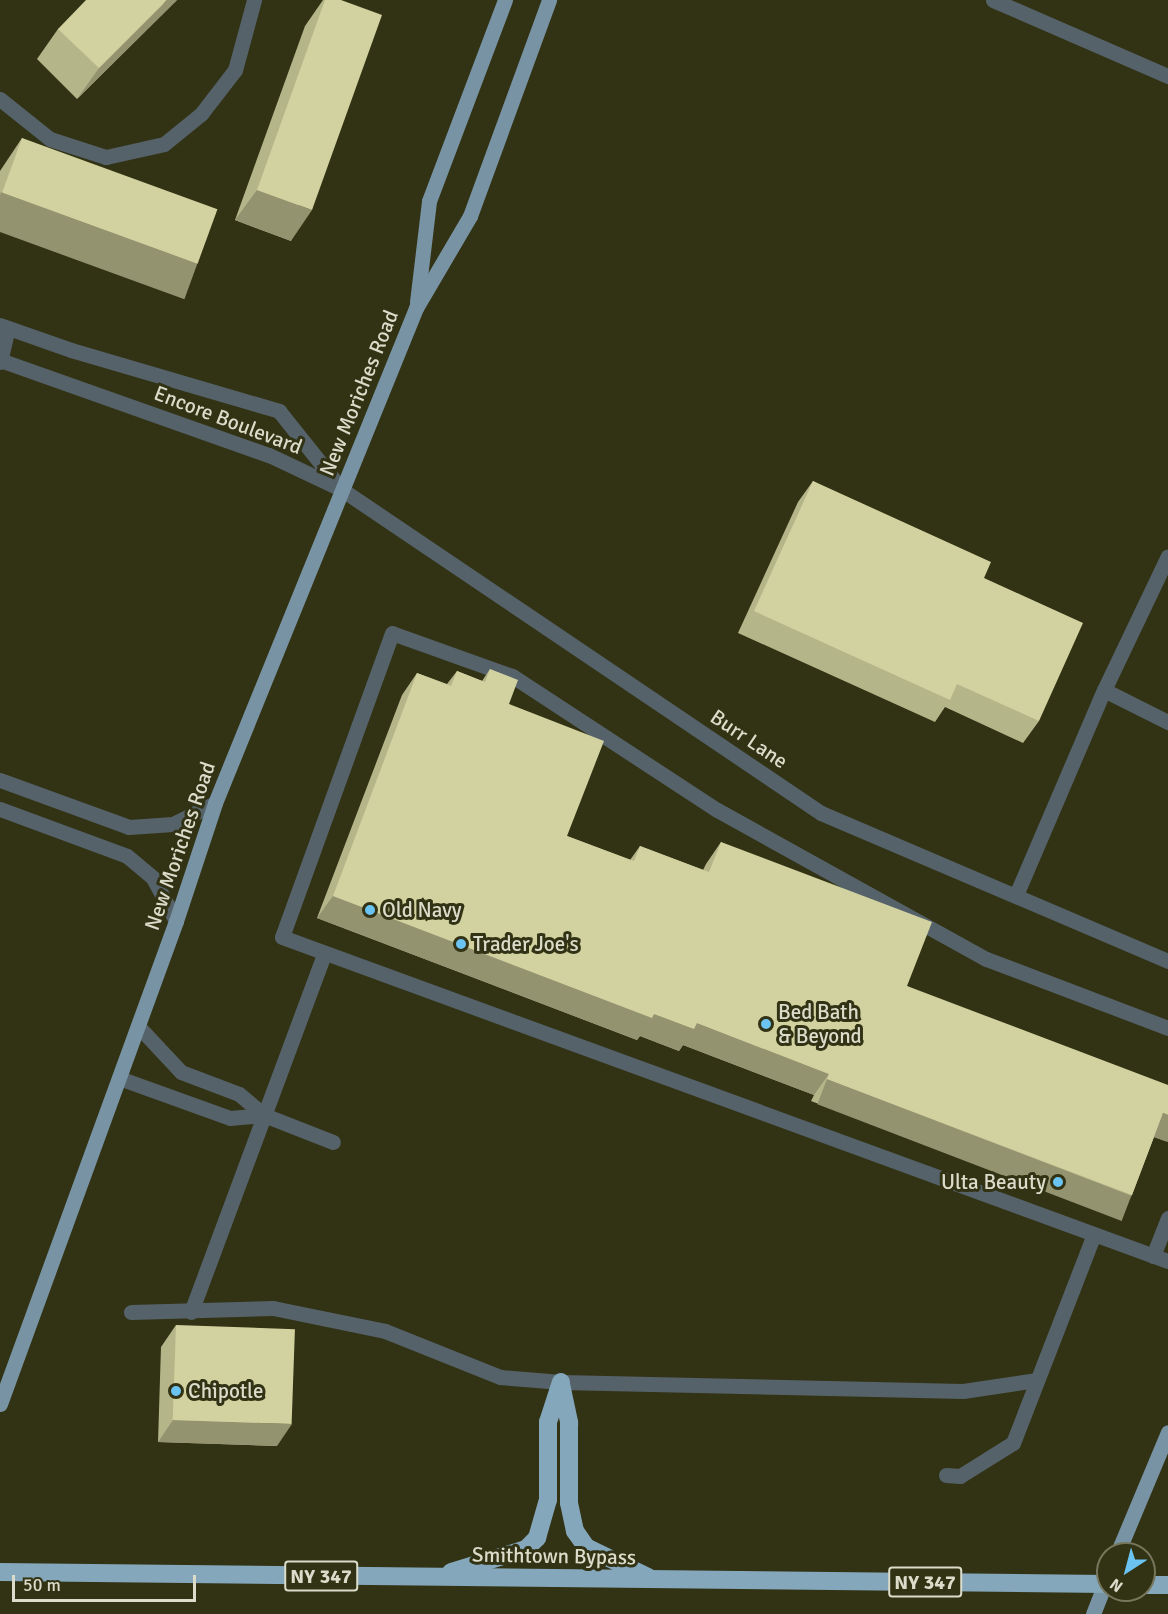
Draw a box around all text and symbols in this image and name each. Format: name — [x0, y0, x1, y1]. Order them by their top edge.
street label: New Moriches Road — [314, 306, 404, 480]
street label: Encore Boulevard — [150, 380, 306, 460]
street label: Burr Lane — [706, 704, 792, 774]
street label: New Moriches Road — [139, 758, 221, 934]
place label: Old Navy — [382, 897, 462, 923]
marker: Old Navy — [363, 903, 377, 917]
place label: Trader Joe's — [473, 931, 579, 957]
marker: Trader Joe's — [454, 937, 468, 951]
place label: Bed Bath & Beyond — [778, 999, 862, 1049]
marker: Bed Bath & Beyond — [759, 1017, 773, 1031]
place label: Ulta Beauty — [941, 1169, 1046, 1195]
marker: Ulta Beauty — [1051, 1175, 1065, 1189]
place label: Chipotle — [188, 1378, 263, 1404]
marker: Chipotle — [169, 1384, 183, 1398]
street label: Smithtown Bypass — [472, 1542, 636, 1570]
north arrow — [1096, 1542, 1156, 1602]
road number: NY 347 — [284, 1559, 358, 1593]
scale bar — [15, 1563, 200, 1601]
road number: NY 347 — [888, 1565, 962, 1599]
text: 50 m — [23, 1574, 61, 1596]
text: N — [1106, 1574, 1127, 1596]

